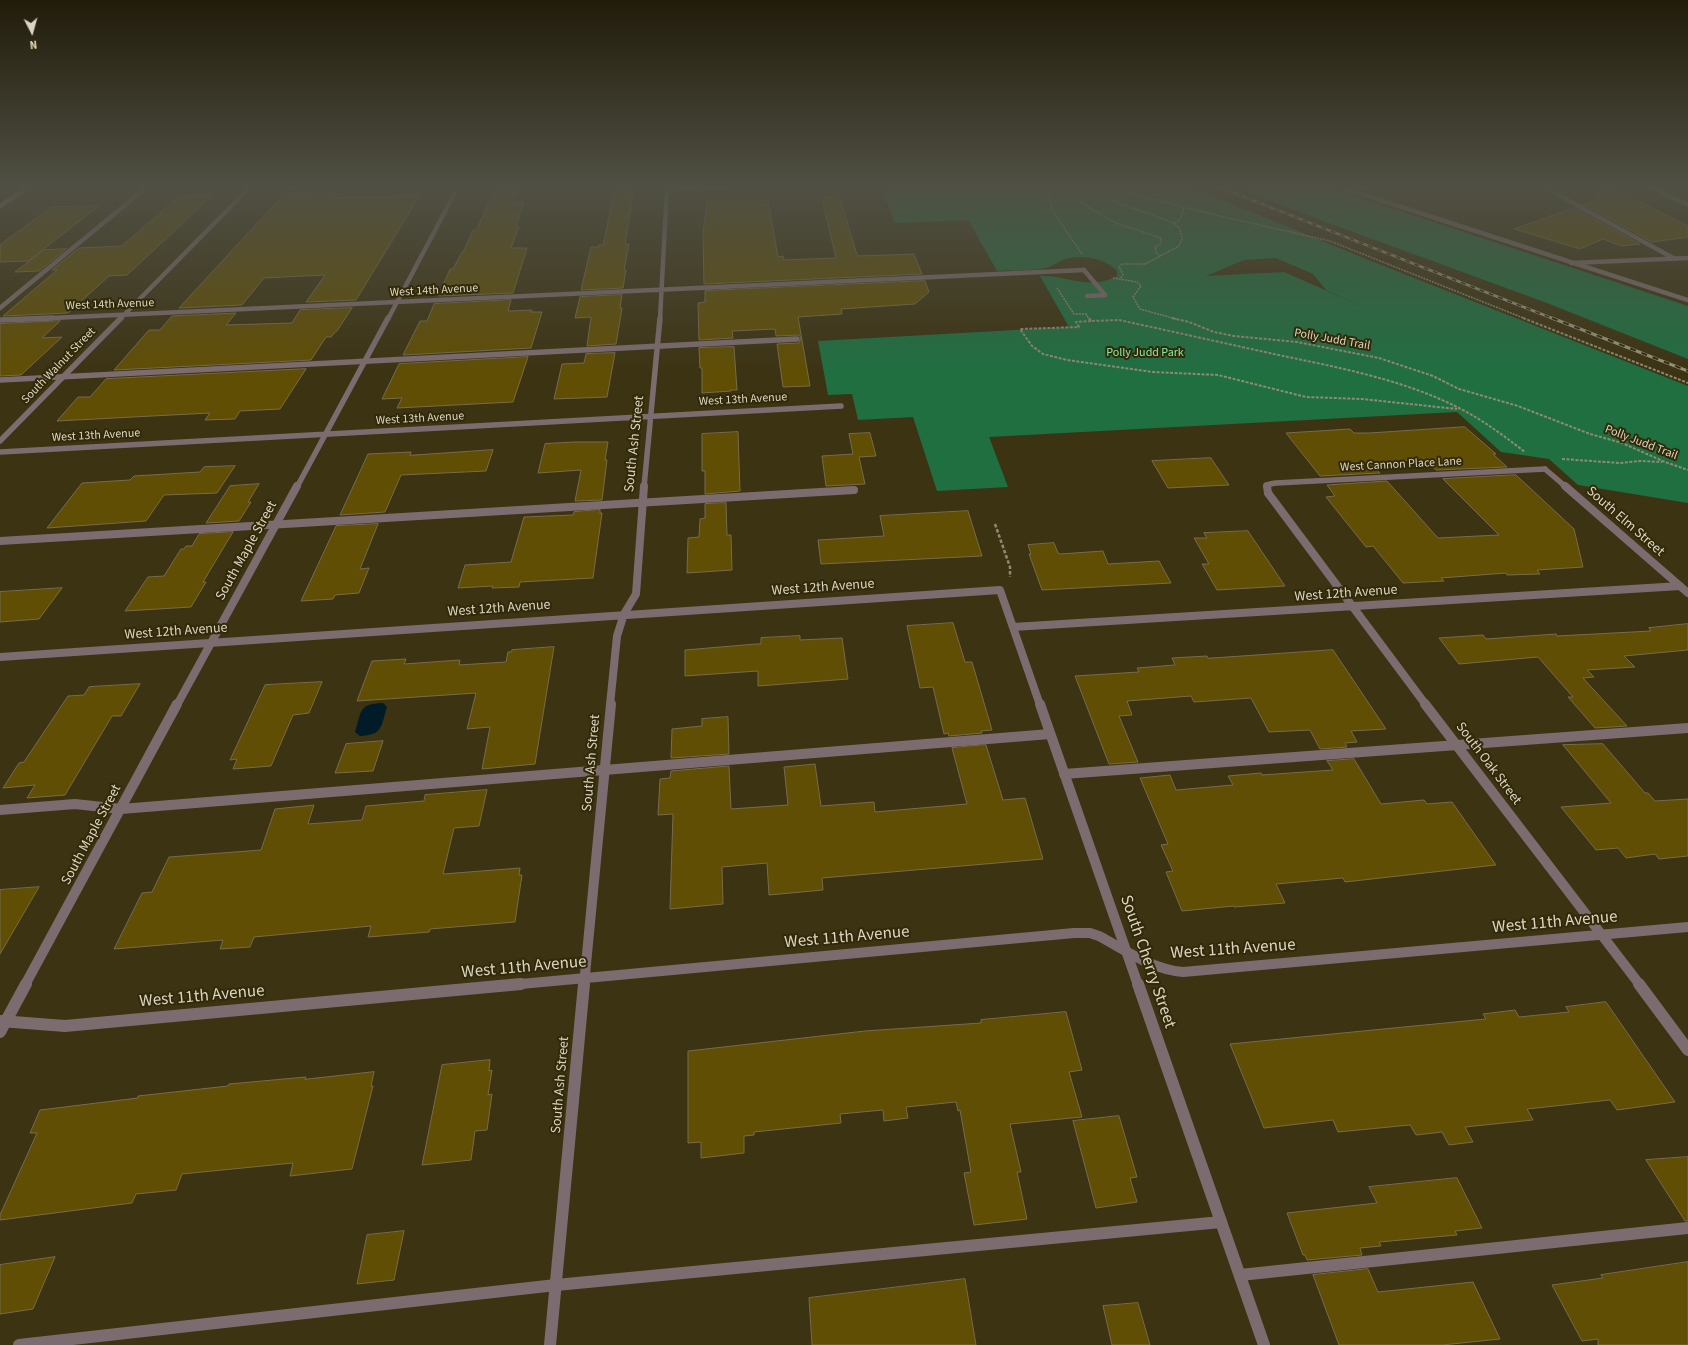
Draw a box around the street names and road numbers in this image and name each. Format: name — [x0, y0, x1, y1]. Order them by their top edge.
street label: West 14th Avenue — [389, 281, 479, 301]
street label: West 14th Avenue — [66, 296, 154, 314]
street label: South Walnut Street — [19, 325, 99, 407]
street label: Polly Judd Trail — [1293, 326, 1371, 354]
street label: West 13th Avenue — [698, 390, 788, 410]
street label: South Ash Street — [622, 395, 648, 493]
street label: West 13th Avenue — [375, 409, 465, 429]
street label: Polly Judd Trail — [1603, 422, 1679, 464]
street label: West 13th Avenue — [51, 426, 141, 446]
street label: West Cannon Place Lane — [1340, 455, 1462, 475]
street label: South Elm Street — [1582, 483, 1668, 561]
street label: South Maple Street — [213, 498, 281, 604]
street label: West 12th Avenue — [771, 576, 875, 600]
street label: West 12th Avenue — [1294, 582, 1398, 606]
street label: West 12th Avenue — [447, 597, 551, 621]
street label: West 12th Avenue — [124, 620, 228, 644]
street label: South Ash Street — [579, 714, 605, 812]
street label: South Oak Street — [1452, 719, 1524, 809]
street label: South Maple Street — [58, 782, 126, 888]
street label: South Cherry Street — [1115, 893, 1179, 1031]
street label: West 11th Avenue — [1492, 907, 1618, 939]
street label: West 11th Avenue — [784, 922, 910, 954]
street label: West 11th Avenue — [1170, 935, 1296, 965]
street label: West 11th Avenue — [461, 952, 587, 984]
street label: West 11th Avenue — [139, 981, 265, 1013]
street label: South Ash Street — [548, 1036, 574, 1134]

